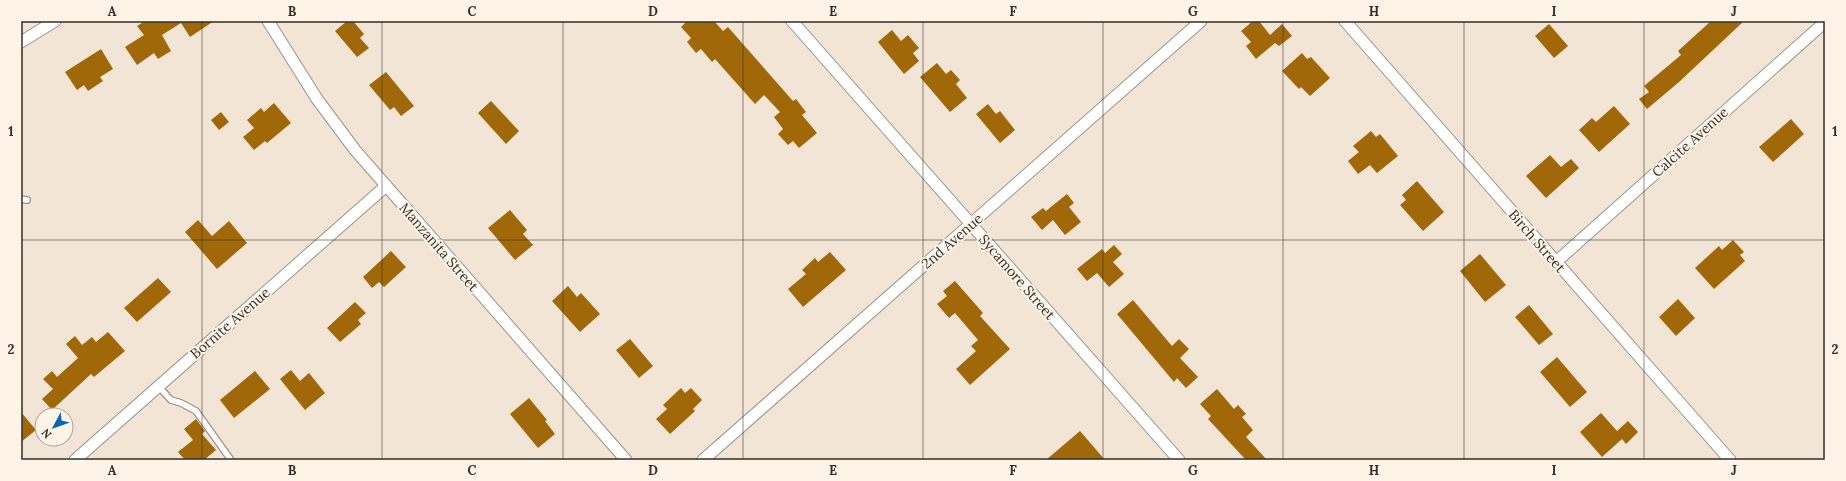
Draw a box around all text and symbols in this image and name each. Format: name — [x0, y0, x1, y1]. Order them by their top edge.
text: A — [108, 3, 117, 20]
text: B — [288, 3, 297, 20]
text: C — [468, 3, 477, 20]
text: D — [648, 3, 658, 20]
text: E — [829, 3, 837, 20]
text: F — [1009, 3, 1017, 20]
text: G — [1188, 3, 1198, 20]
text: H — [1369, 3, 1379, 20]
text: I — [1551, 3, 1557, 20]
text: J — [1731, 3, 1737, 20]
street label: Calcite Avenue — [1648, 103, 1732, 181]
text: 1 — [8, 123, 14, 140]
text: 1 — [1832, 123, 1838, 140]
street label: Manzanita Street — [396, 199, 483, 295]
street label: Birch Street — [1505, 206, 1570, 277]
street label: 2nd Avenue — [918, 209, 987, 273]
street label: Sycamore Street — [975, 231, 1059, 324]
street label: Bornite Avenue — [186, 283, 274, 363]
text: 2 — [8, 341, 15, 358]
text: 2 — [1832, 341, 1839, 358]
north arrow — [34, 407, 74, 447]
text: N — [38, 425, 55, 441]
text: A — [108, 462, 117, 479]
text: B — [288, 462, 297, 479]
text: C — [468, 462, 477, 479]
text: D — [648, 462, 658, 479]
text: E — [829, 462, 837, 479]
text: F — [1009, 462, 1017, 479]
text: G — [1188, 462, 1198, 479]
text: H — [1369, 462, 1379, 479]
text: I — [1551, 462, 1557, 479]
text: J — [1731, 462, 1737, 479]

